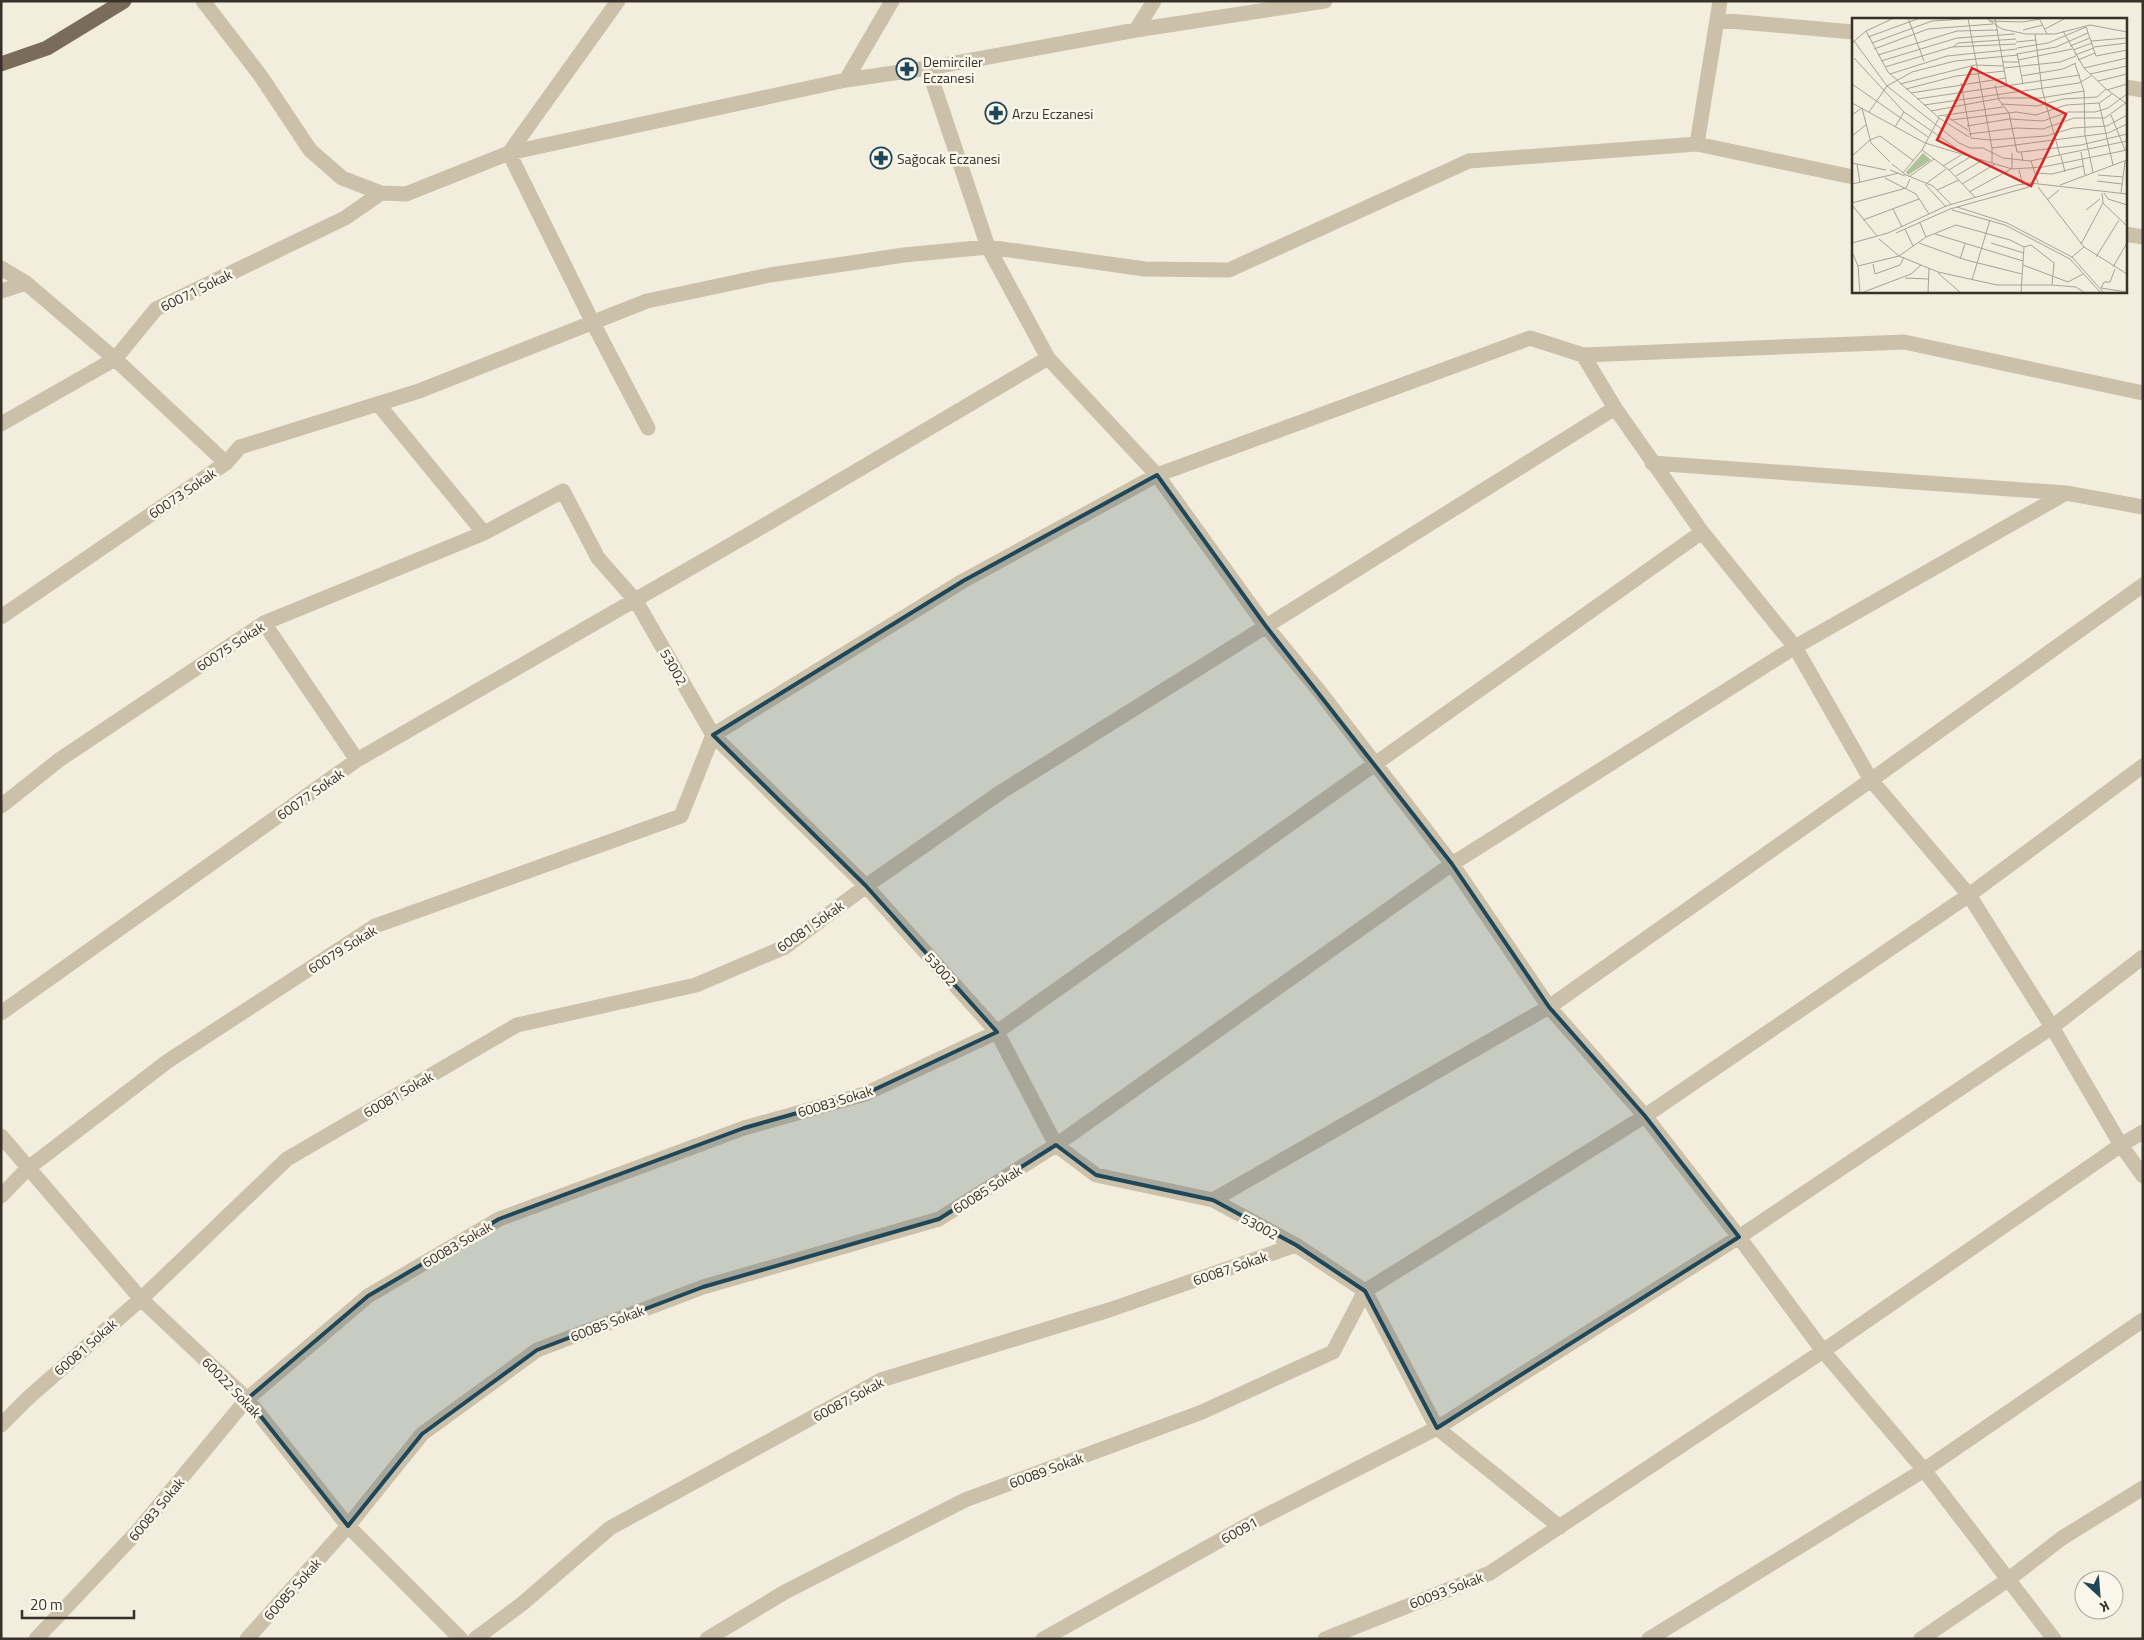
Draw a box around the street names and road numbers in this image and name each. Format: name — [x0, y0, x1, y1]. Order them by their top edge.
street label: 60071 Sokak — [156, 263, 236, 316]
street label: 60073 Sokak — [144, 462, 220, 523]
street label: 60075 Sokak — [192, 616, 269, 676]
street label: 53002 — [655, 645, 693, 689]
street label: 60077 Sokak — [272, 763, 348, 825]
street label: 60081 Sokak — [772, 895, 848, 957]
street label: 60079 Sokak — [304, 919, 381, 978]
street label: 53002 — [920, 947, 962, 991]
street label: 60081 Sokak — [359, 1065, 437, 1123]
street label: 60083 Sokak — [795, 1080, 875, 1122]
street label: 60085 Sokak — [949, 1159, 1026, 1218]
street label: 53002 — [1238, 1208, 1282, 1244]
street label: 60083 Sokak — [418, 1215, 496, 1273]
street label: 60087 Sokak — [1190, 1245, 1270, 1291]
street label: 60085 Sokak — [567, 1299, 647, 1347]
street label: 60081 Sokak — [49, 1313, 121, 1380]
street label: 60022 Sokak — [197, 1352, 267, 1422]
street label: 60087 Sokak — [809, 1371, 887, 1426]
street label: 60089 Sokak — [1006, 1447, 1086, 1493]
street label: 60083 Sokak — [123, 1472, 189, 1545]
street label: 60091 — [1217, 1511, 1261, 1549]
street label: 60085 Sokak — [258, 1553, 326, 1625]
street label: 60093 Sokak — [1406, 1566, 1486, 1614]

